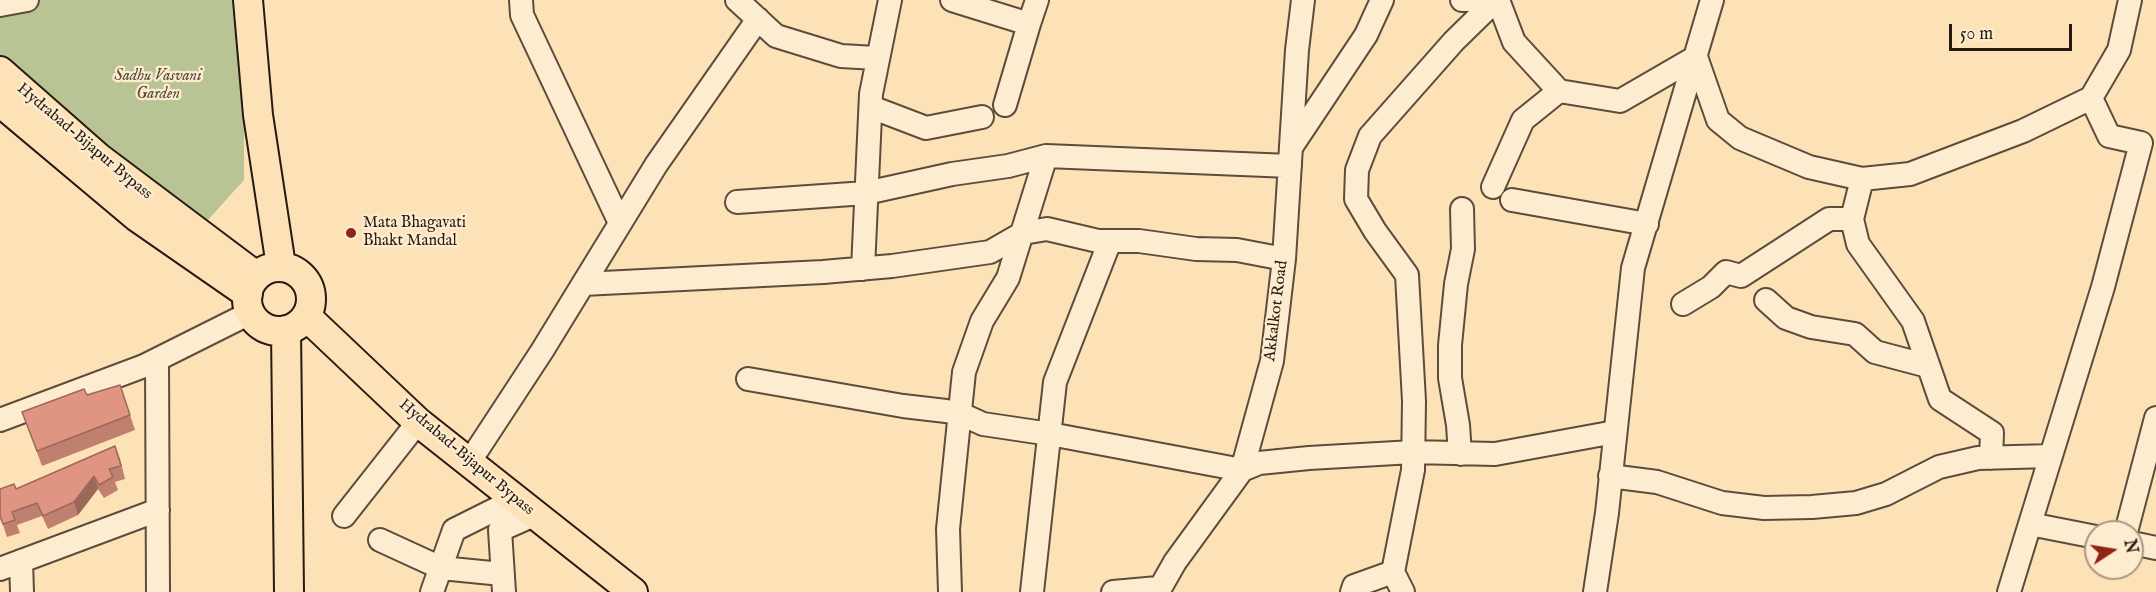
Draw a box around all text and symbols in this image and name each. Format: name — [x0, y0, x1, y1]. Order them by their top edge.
scale bar — [1952, 12, 2075, 50]
text: 50 m — [1960, 23, 1993, 46]
park label: Sadhu Vasvani Garden — [114, 67, 202, 105]
street label: Hydrabad-Bijapur Bypass — [12, 80, 156, 204]
place label: Mata Bhagavati Bhakt Mandal — [363, 214, 466, 252]
marker: Mata Bhagavati Bhakt Mandal — [344, 226, 358, 240]
street label: Akkalkot Road — [1261, 259, 1293, 363]
street label: Hydrabad-Bijapur Bypass — [394, 396, 538, 520]
north arrow — [2084, 520, 2144, 580]
text: N — [2118, 538, 2141, 556]

